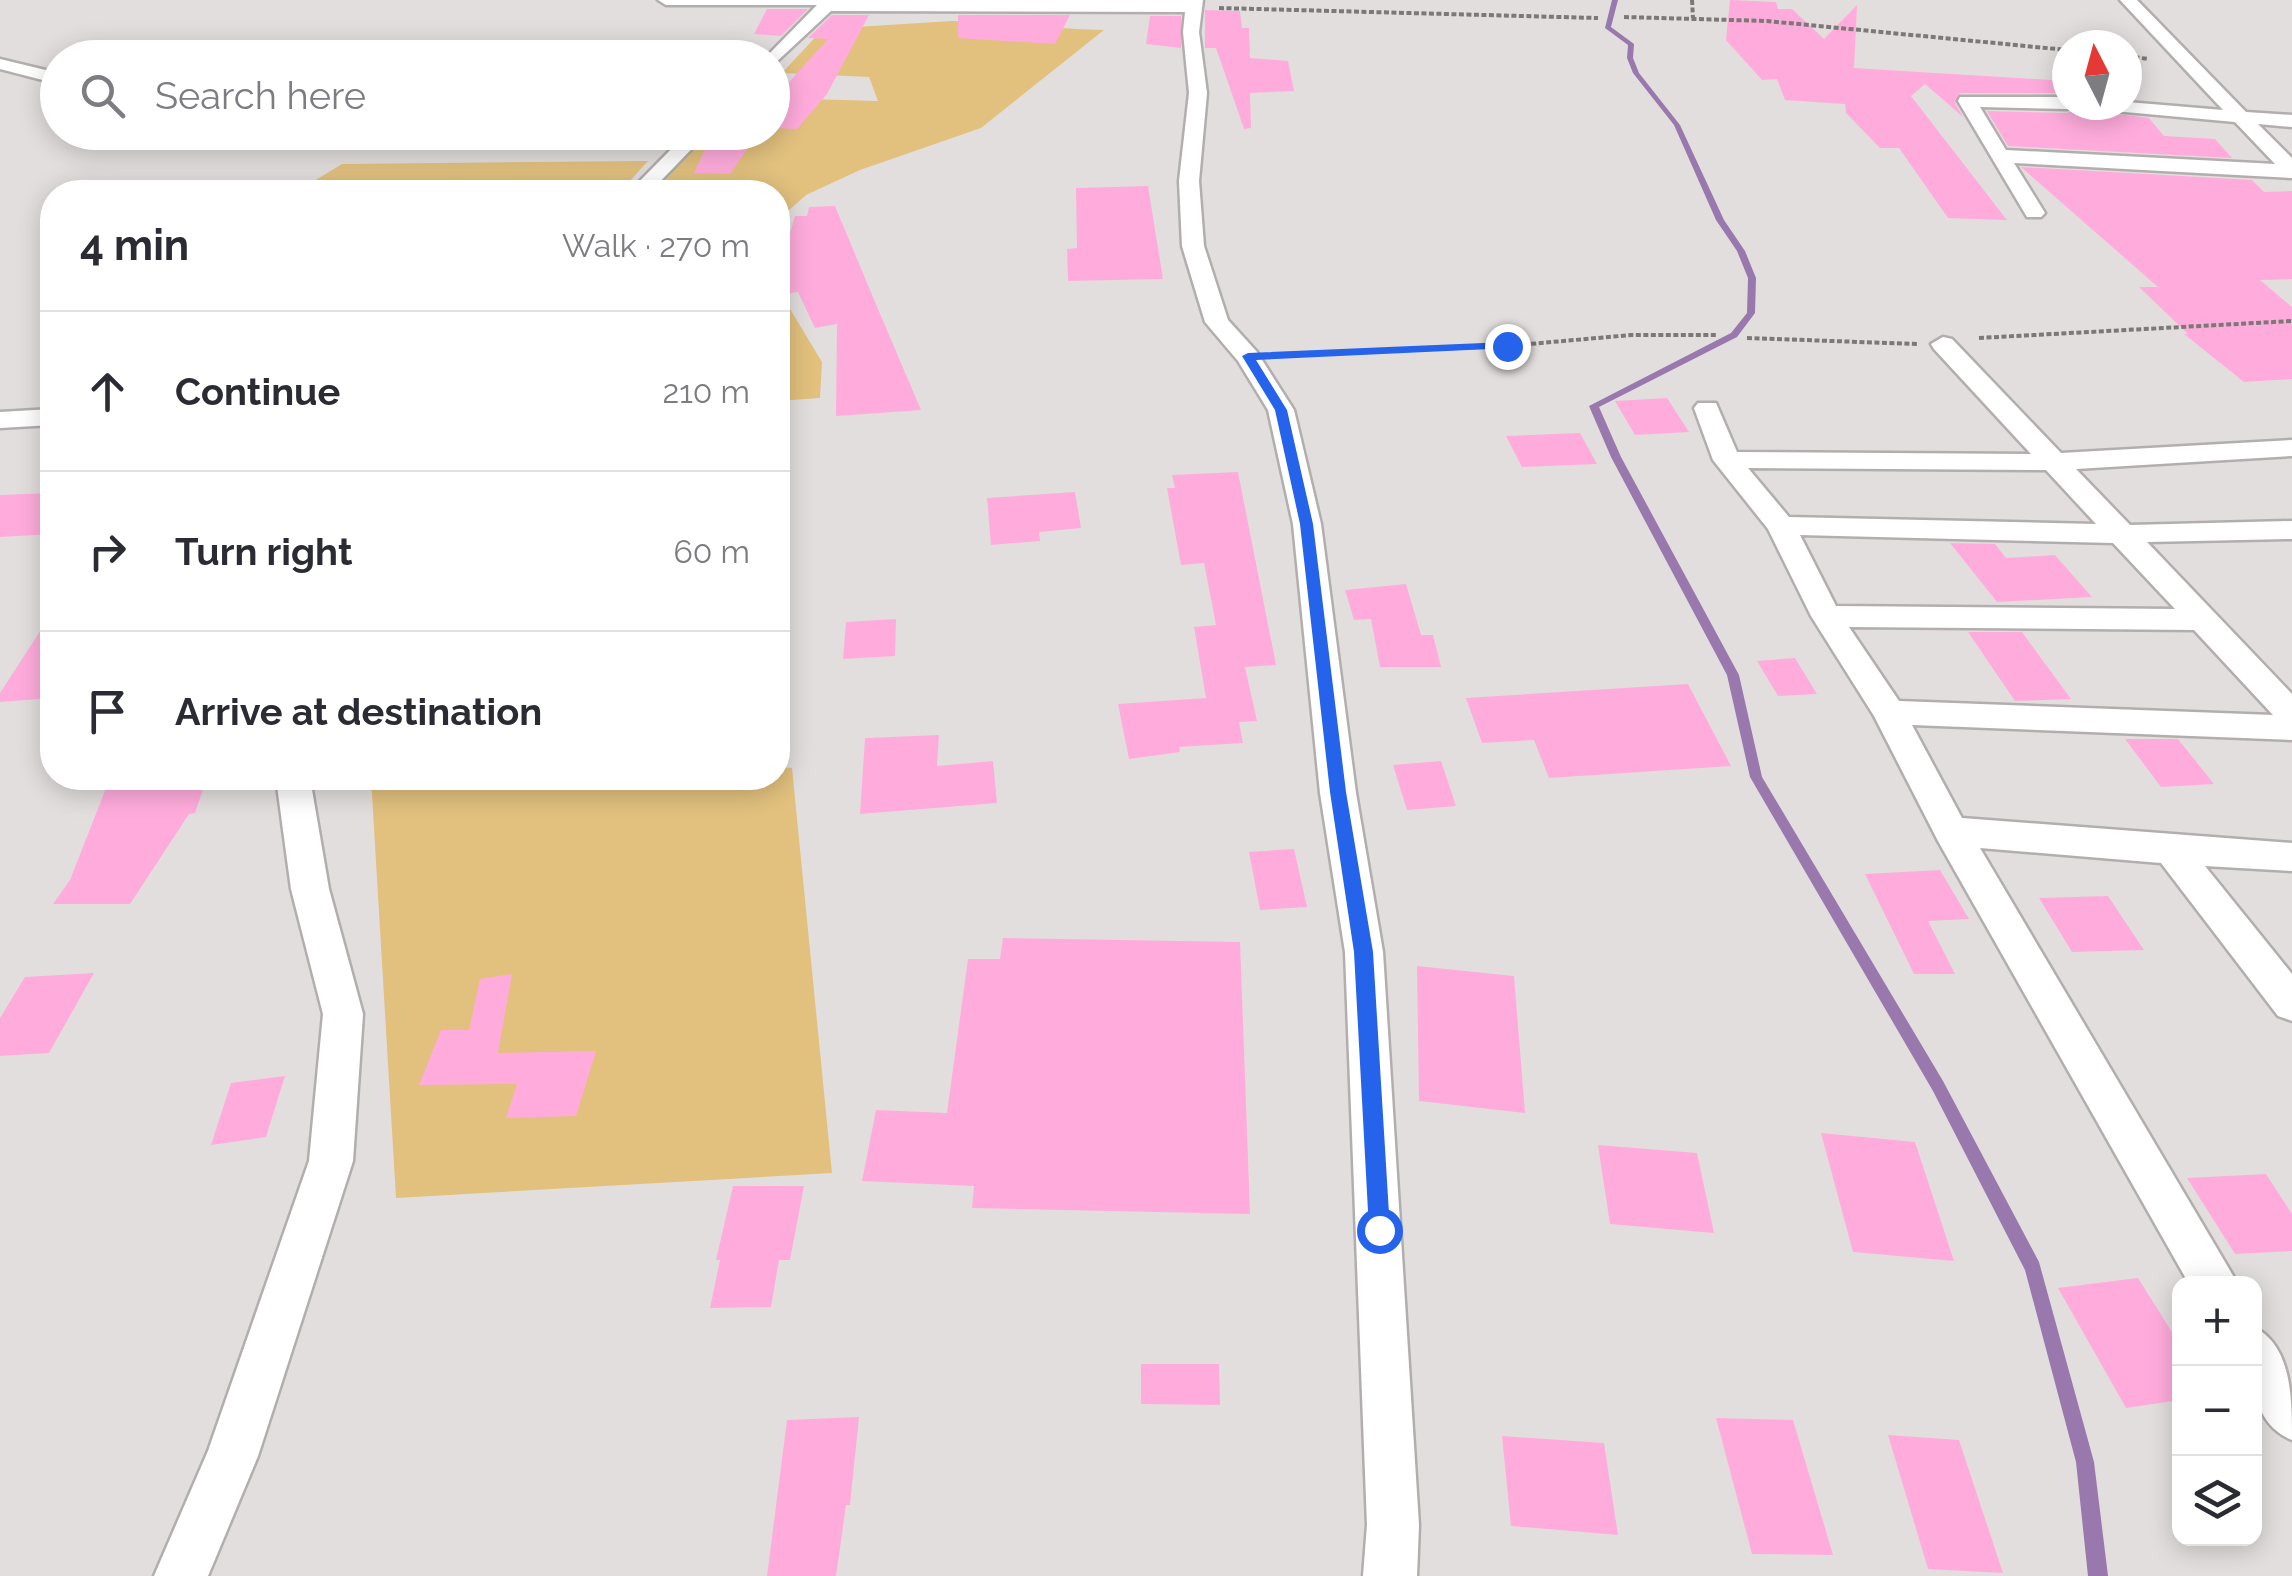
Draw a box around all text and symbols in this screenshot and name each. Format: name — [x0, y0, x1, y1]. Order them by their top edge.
north arrow — [2052, 30, 2142, 120]
search box — [40, 40, 790, 150]
icon: search — [75, 68, 130, 123]
text: Search here — [155, 73, 366, 118]
text: 4 min — [80, 221, 189, 270]
text: Walk · 270 m — [562, 227, 750, 264]
route end — [1485, 324, 1531, 370]
icon: ahead — [80, 364, 135, 419]
text: Continue — [175, 369, 340, 414]
text: 210 m — [662, 373, 750, 410]
icon: right — [80, 524, 135, 579]
text: Turn right — [175, 529, 352, 574]
text: 60 m — [674, 533, 750, 570]
icon: arrive — [80, 684, 135, 739]
text: Arrive at destination — [175, 689, 542, 734]
route start — [1357, 1208, 1403, 1254]
map controls — [2172, 1276, 2262, 1546]
button: + — [2172, 1276, 2262, 1366]
button: − — [2172, 1366, 2262, 1456]
button: layers — [2172, 1456, 2262, 1546]

